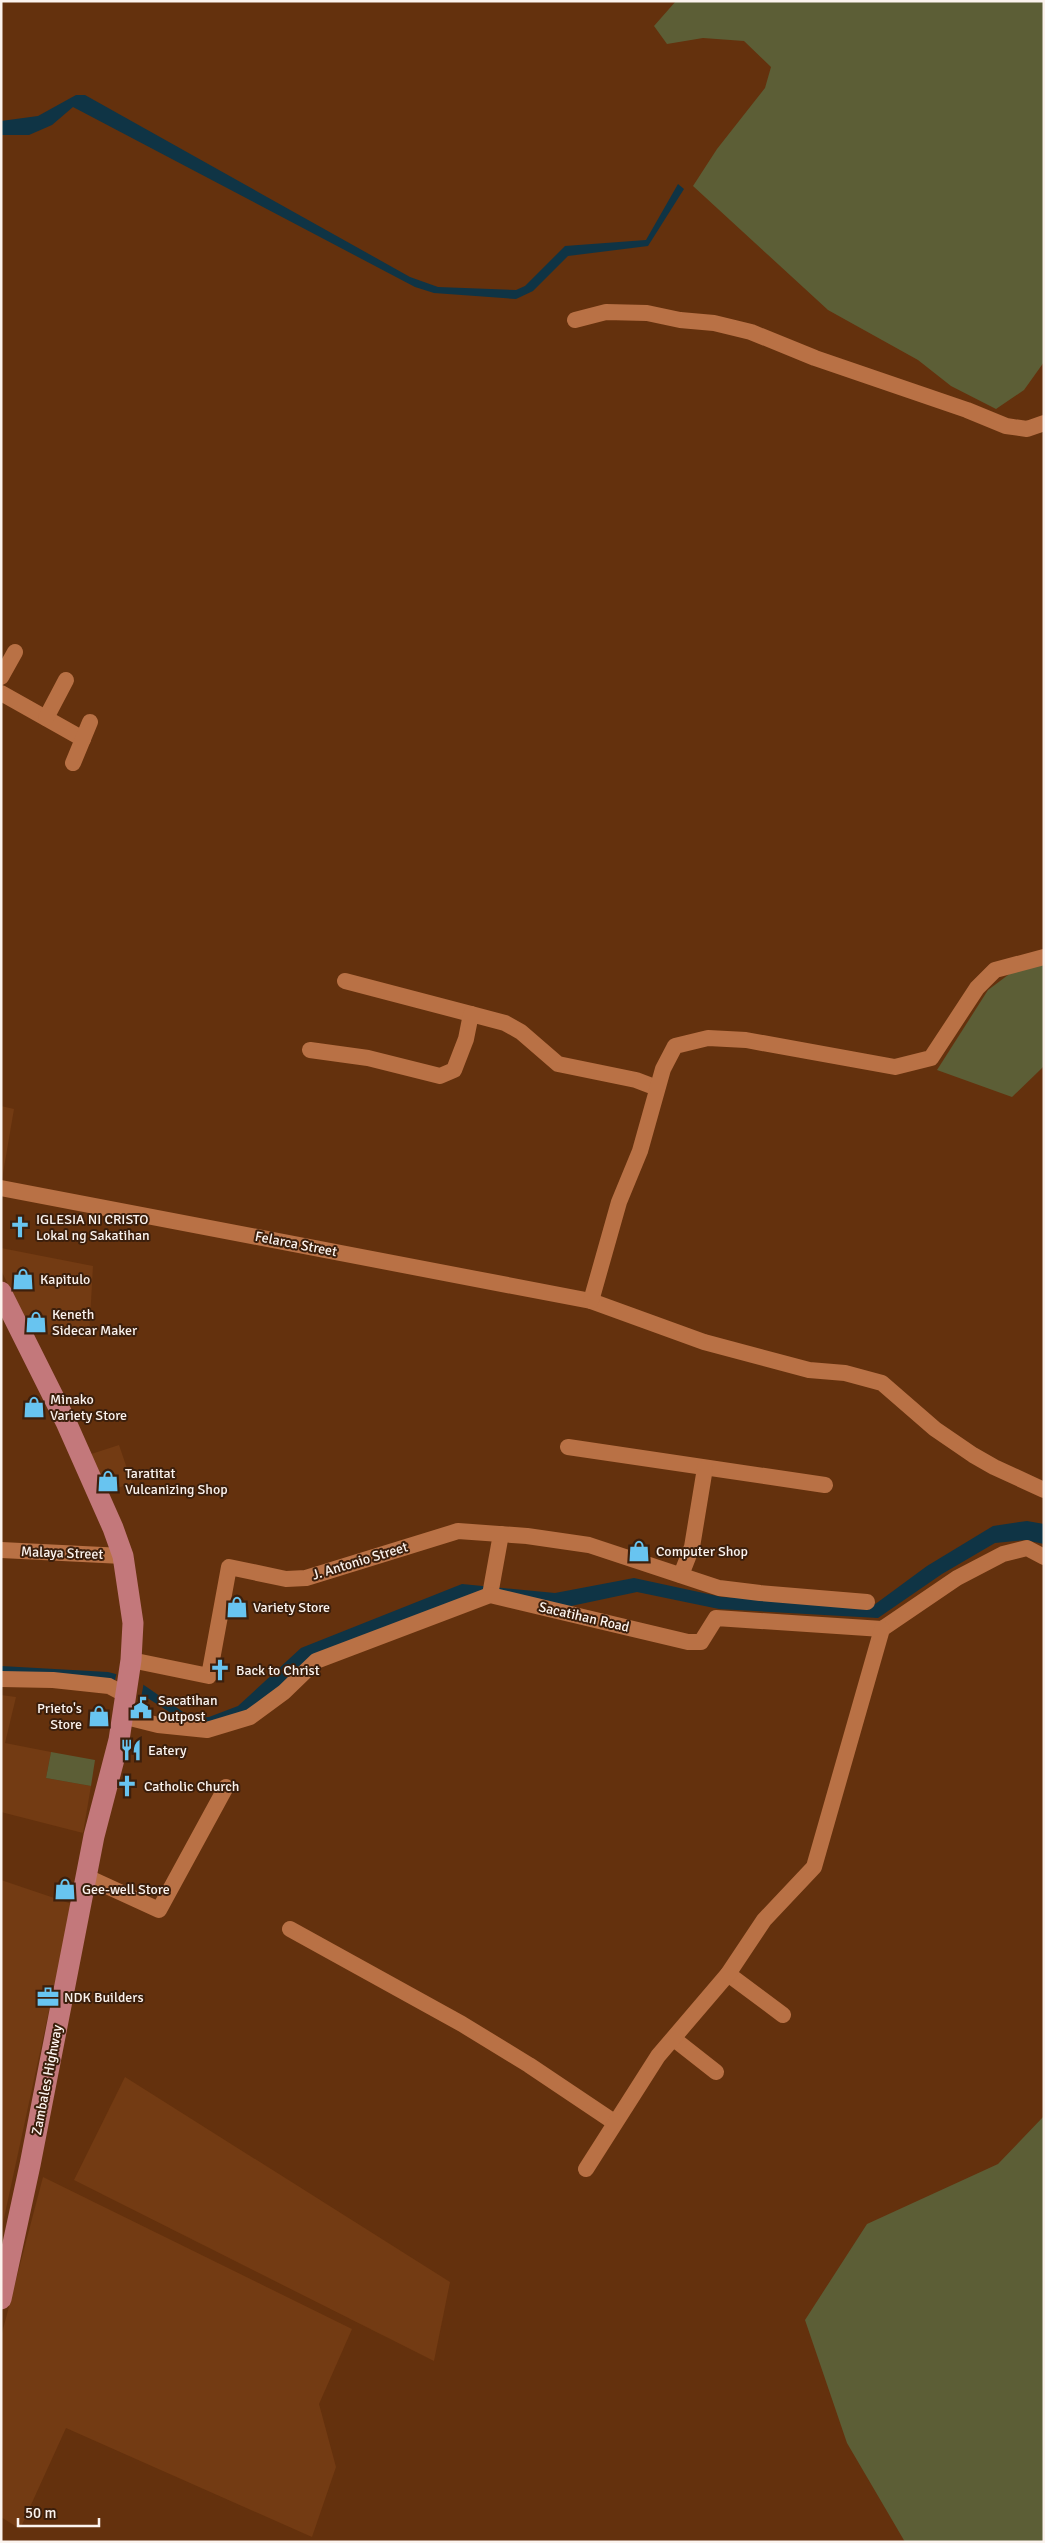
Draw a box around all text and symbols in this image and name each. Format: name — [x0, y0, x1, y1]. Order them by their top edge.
place label: IGLESIA NI CRISTO Lokal ng Sakatihan — [36, 1211, 150, 1244]
church icon: IGLESIA NI CRISTO Lokal ng Sakatihan — [7, 1214, 33, 1240]
street label: Felarca Street — [254, 1228, 339, 1260]
shop icon: Kapitulo — [10, 1266, 36, 1292]
place label: Kapitulo — [40, 1271, 90, 1288]
place label: Keneth Sidecar Maker — [52, 1306, 138, 1339]
shop icon: Keneth Sidecar Maker — [23, 1309, 49, 1335]
place label: Minako Variety Store — [50, 1391, 127, 1424]
shop icon: Minako Variety Store — [21, 1394, 47, 1420]
place label: Taratitat Vulcanizing Shop — [125, 1465, 228, 1498]
shop icon: Taratitat Vulcanizing Shop — [95, 1468, 121, 1494]
street label: J. Antonio Street — [310, 1538, 410, 1584]
shop icon: Computer Shop — [626, 1538, 652, 1564]
street label: Malaya Street — [20, 1543, 104, 1563]
place label: Computer Shop — [656, 1543, 748, 1560]
shop icon: Variety Store — [224, 1594, 250, 1620]
street label: Sacatihan Road — [537, 1598, 631, 1636]
place label: Variety Store — [253, 1599, 330, 1616]
church icon: Back to Christ — [207, 1657, 233, 1683]
place label: Back to Christ — [236, 1662, 320, 1679]
place label: Sacatihan Outpost — [158, 1692, 218, 1725]
public building icon: Sacatihan Outpost — [128, 1695, 154, 1721]
place label: Prieto's Store — [37, 1700, 82, 1733]
shop icon: Prieto's Store — [86, 1703, 112, 1729]
restaurant icon: Eatery — [118, 1737, 144, 1763]
place label: Eatery — [148, 1742, 187, 1759]
church icon: Catholic Church — [114, 1773, 140, 1799]
place label: Catholic Church — [144, 1778, 239, 1795]
shop icon: Gee-well Store — [52, 1876, 78, 1902]
place label: Gee-well Store — [82, 1881, 170, 1898]
office icon: NDK Builders — [35, 1984, 61, 2010]
place label: NDK Builders — [64, 1989, 144, 2006]
street label: Zambales Highway — [28, 2023, 66, 2137]
scale bar — [18, 2496, 99, 2528]
text: 50 m — [25, 2504, 56, 2522]

